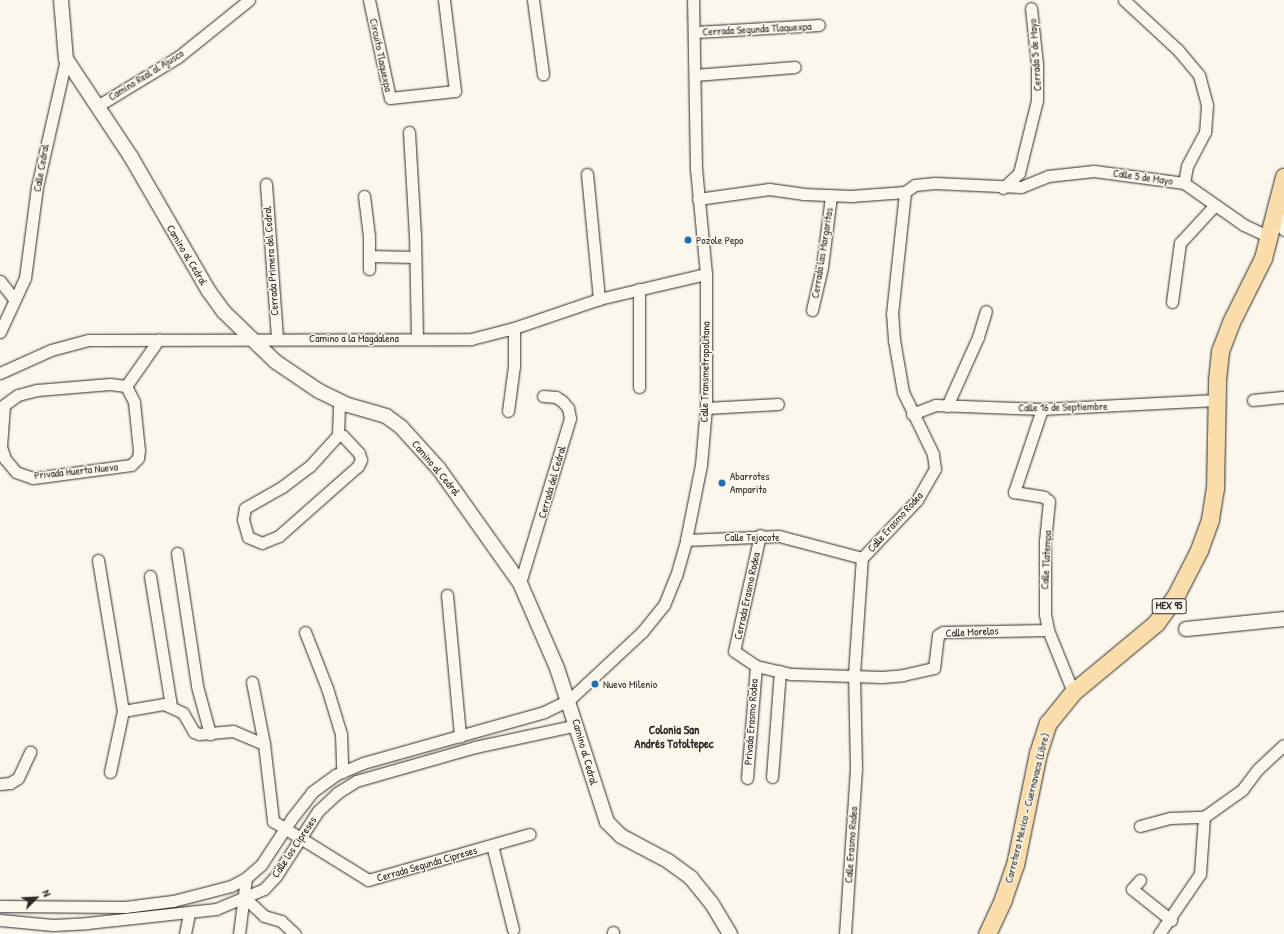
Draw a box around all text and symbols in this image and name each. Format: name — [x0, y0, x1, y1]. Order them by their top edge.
street label: Circuito Tlaquexpa — [367, 17, 395, 93]
street label: Cerrada 5 de Mayo — [1026, 18, 1044, 92]
street label: Cerrada Segunda Tlaquexpa — [702, 20, 812, 38]
street label: Camino Real al Ajusco — [106, 47, 186, 103]
street label: Calle Cedral — [30, 143, 52, 193]
street label: Calle 5 de Mayo — [1112, 166, 1174, 188]
street label: Cerrada Primera del Cedral — [261, 206, 281, 316]
street label: Cerrada las Margaritas — [808, 207, 836, 299]
street label: Camino al Cedral — [164, 222, 210, 288]
place label: Pozole Pepo — [696, 233, 744, 247]
marker: Pozole Pepo — [683, 235, 693, 245]
street label: Calle Transmetropolitana — [698, 321, 712, 423]
street label: Camino a la Magdalena — [309, 331, 399, 345]
street label: Calle 16 de Septiembre — [1018, 400, 1108, 414]
street label: Camino al Cedral — [409, 438, 463, 498]
street label: Cerrada del Cedral — [535, 444, 569, 520]
street label: Privada Huerta Nueva — [34, 460, 118, 482]
place label: Abarrotes Amparito — [730, 470, 770, 496]
marker: Abarrotes Amparito — [717, 478, 727, 488]
street label: Calle Erasmo Rodea — [865, 489, 925, 555]
street label: Calle Tejocote — [724, 530, 780, 544]
street label: Calle Tlatempa — [1038, 530, 1054, 590]
street label: Cerrada Erasmo Rodea — [731, 551, 763, 641]
road number: MEX 95 — [1151, 598, 1187, 614]
street label: Calle Morelos — [945, 624, 999, 640]
place label: Nuevo Milenio — [603, 677, 657, 691]
street label: Privada Erasmo Rodea — [741, 678, 761, 766]
marker: Nuevo Milenio — [590, 679, 600, 689]
street label: Camino al Cedral — [569, 717, 601, 787]
district label: Colonia San Andrés Totoltepec — [635, 723, 713, 751]
street label: Carretera México - Cuernavaca (Libre) — [1002, 731, 1052, 885]
street label: Calle Erasmo Rodea — [842, 806, 860, 884]
street label: Calle los Cipreses — [269, 814, 319, 880]
street label: Cerrada Segunda Cipreses — [375, 843, 479, 885]
north arrow — [16, 878, 56, 918]
text: N — [39, 888, 55, 899]

